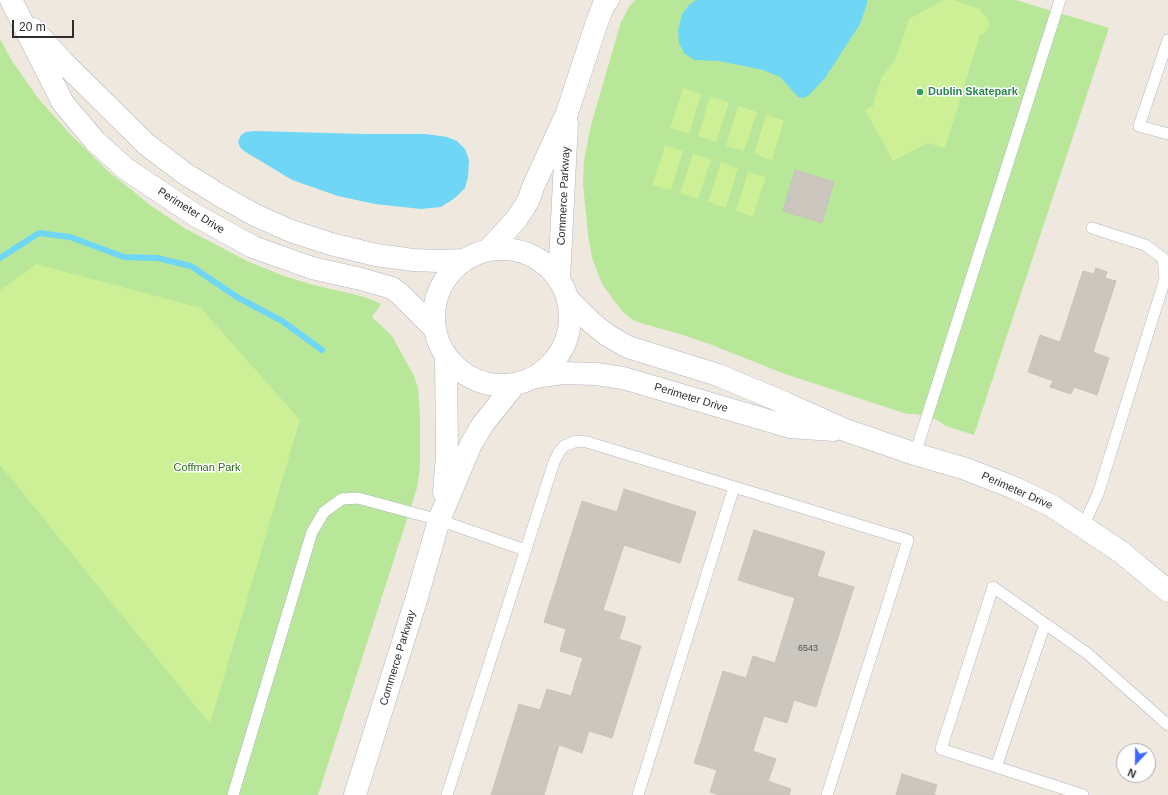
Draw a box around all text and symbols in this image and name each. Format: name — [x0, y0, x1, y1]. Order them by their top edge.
scale bar — [14, 12, 76, 38]
text: 20 m — [19, 20, 46, 34]
place label: Dublin Skatepark — [928, 85, 1018, 99]
marker: Dublin Skatepark — [915, 87, 925, 97]
street label: Commerce Parkway — [555, 146, 573, 246]
street label: Perimeter Drive — [155, 185, 227, 237]
street label: Perimeter Drive — [653, 381, 729, 415]
park label: Coffman Park — [173, 461, 241, 475]
street label: Perimeter Drive — [979, 469, 1055, 513]
street label: Commerce Parkway — [377, 609, 419, 707]
house number: 6543 — [798, 644, 818, 654]
north arrow — [1116, 743, 1156, 783]
text: N — [1126, 766, 1138, 780]

